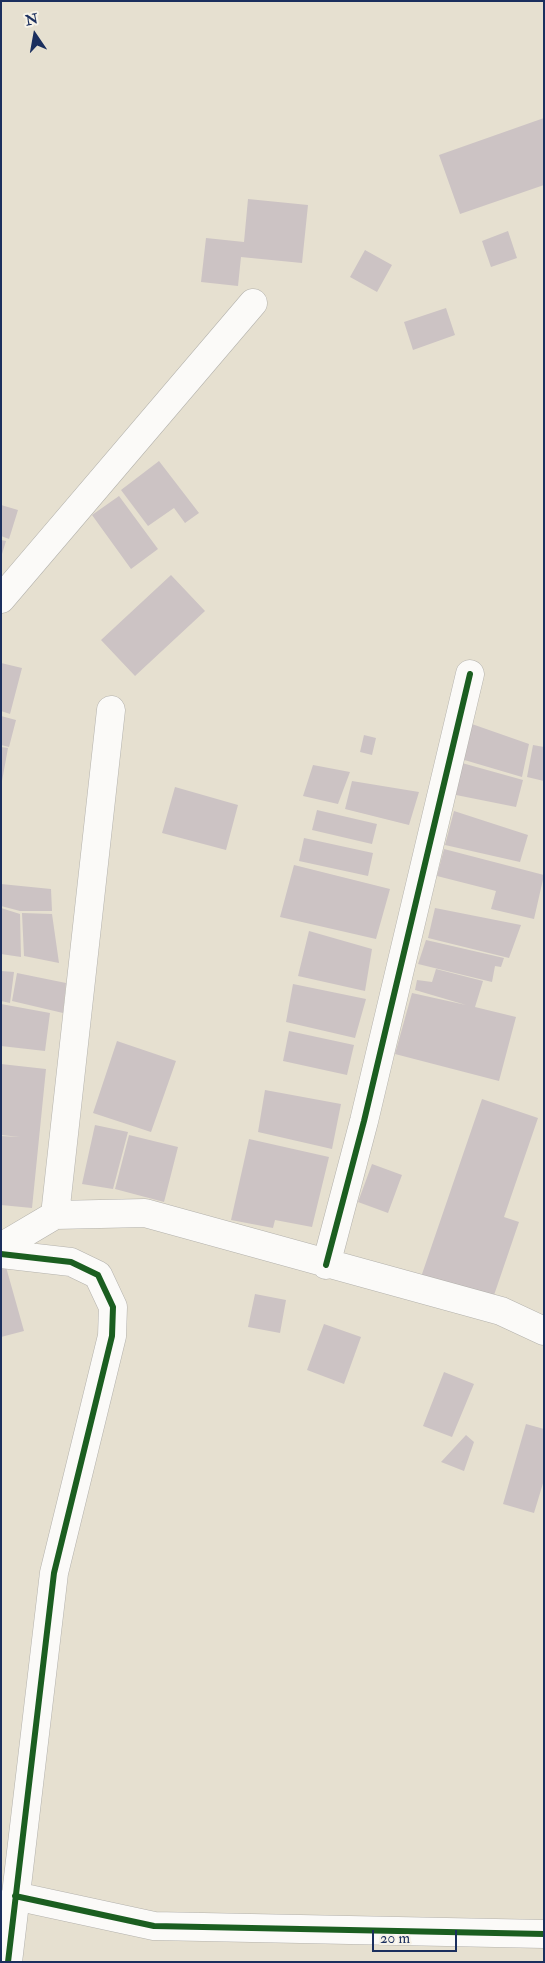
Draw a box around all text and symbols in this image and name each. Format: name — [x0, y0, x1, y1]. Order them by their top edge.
north arrow — [10, 10, 60, 60]
text: N — [24, 10, 40, 29]
scale bar — [375, 1920, 460, 1952]
text: 20 m — [380, 1929, 410, 1948]

